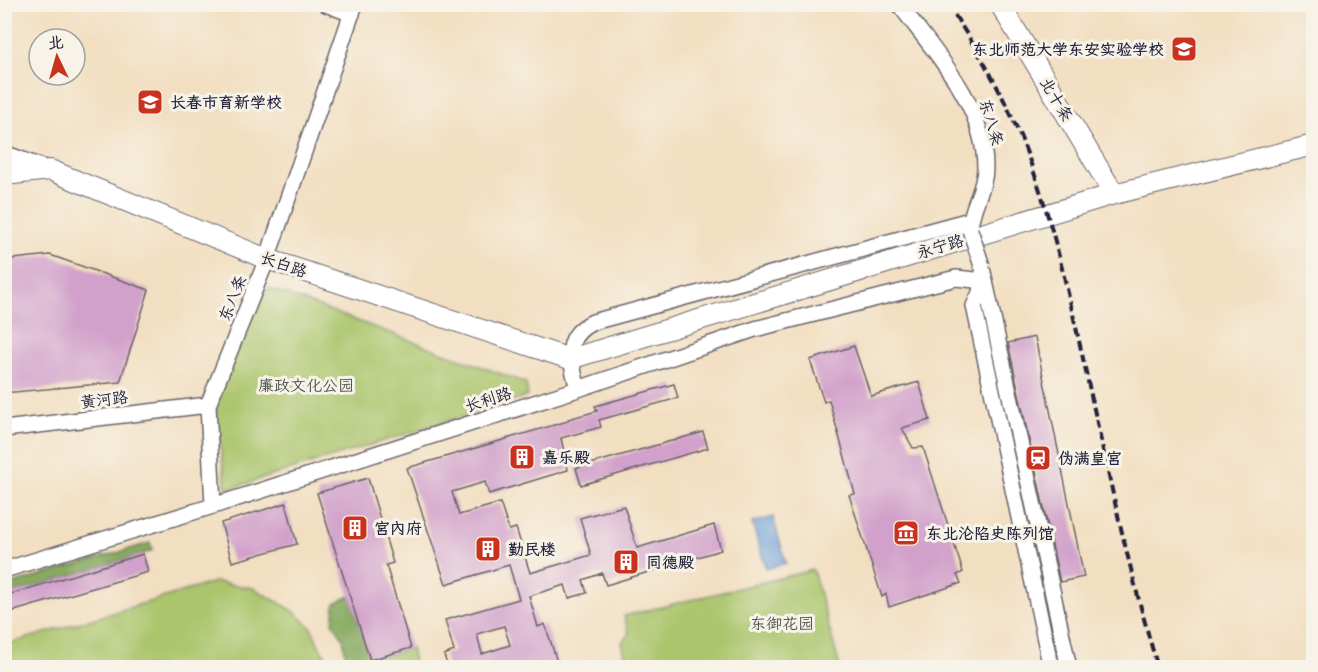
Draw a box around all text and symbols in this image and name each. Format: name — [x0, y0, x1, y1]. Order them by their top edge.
north arrow — [27, 27, 87, 87]
text: 北 — [46, 27, 65, 58]
school or university icon: 东北师范大学东安实验学校 — [1169, 34, 1199, 64]
place label: 东北师范大学东安实验学校 — [972, 35, 1164, 64]
street label: 北十条 — [1032, 71, 1081, 127]
school or university icon: 长春市育新学校 — [135, 87, 165, 117]
place label: 长春市育新学校 — [170, 88, 282, 117]
street label: 东八条 — [971, 95, 1012, 149]
street label: 永宁路 — [913, 226, 967, 267]
street label: 长白路 — [256, 243, 311, 286]
street label: 东八条 — [210, 270, 255, 326]
park label: 廉政文化公园 — [258, 371, 354, 400]
street label: 长利路 — [461, 378, 515, 421]
street label: 黄河路 — [78, 382, 130, 417]
building icon: 嘉乐殿 — [507, 442, 537, 472]
place label: 嘉乐殿 — [542, 443, 590, 472]
station icon: 伪满皇宫 — [1023, 443, 1053, 473]
place label: 伪满皇宫 — [1058, 444, 1122, 473]
building icon: 宫内府 — [340, 513, 370, 543]
place label: 宫内府 — [374, 514, 422, 543]
museum icon: 东北沦陷史陈列馆 — [891, 518, 921, 548]
place label: 东北沦陷史陈列馆 — [926, 519, 1054, 548]
building icon: 勤民楼 — [473, 534, 503, 564]
place label: 勤民楼 — [508, 535, 556, 564]
building icon: 同德殿 — [611, 547, 641, 577]
place label: 同德殿 — [646, 548, 694, 577]
park label: 东御花园 — [750, 609, 814, 638]

